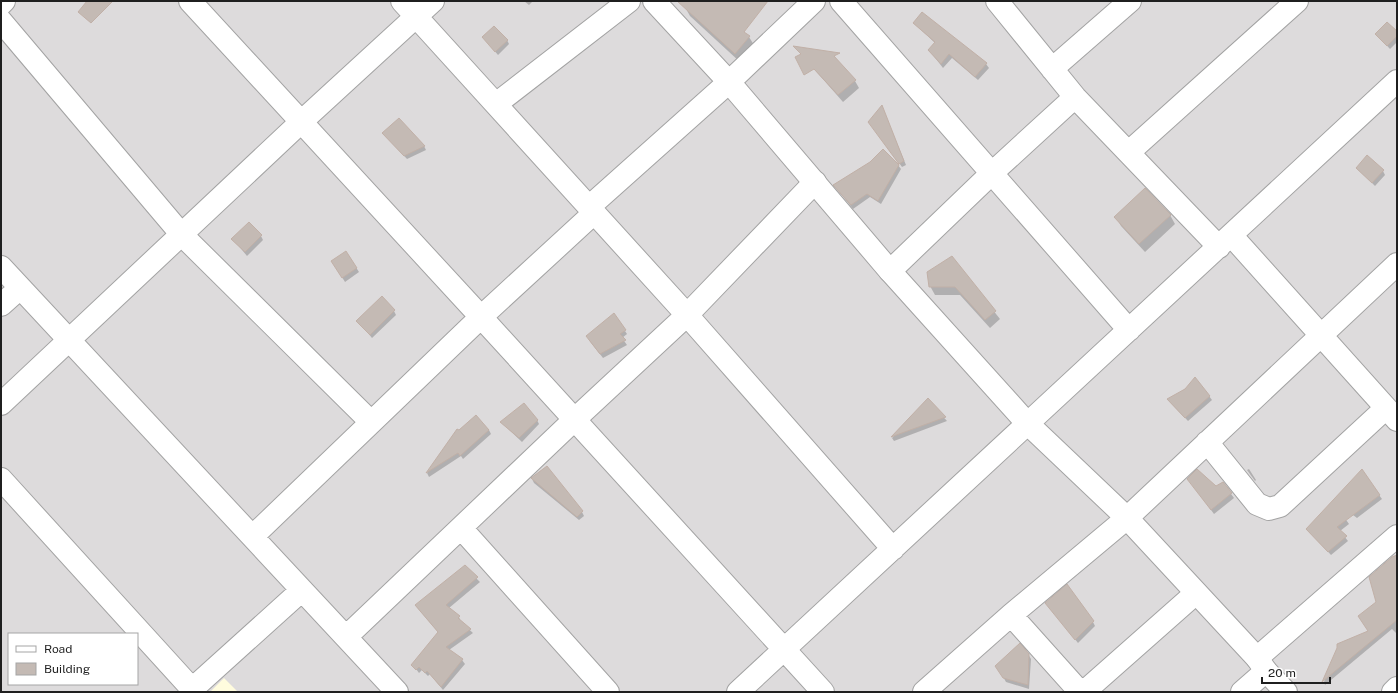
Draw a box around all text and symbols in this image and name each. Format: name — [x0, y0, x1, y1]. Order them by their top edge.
legend — [8, 633, 138, 685]
text: Road — [44, 642, 72, 656]
scale bar — [1262, 659, 1330, 685]
text: Building — [44, 662, 90, 676]
text: 20 m — [1268, 666, 1296, 680]

